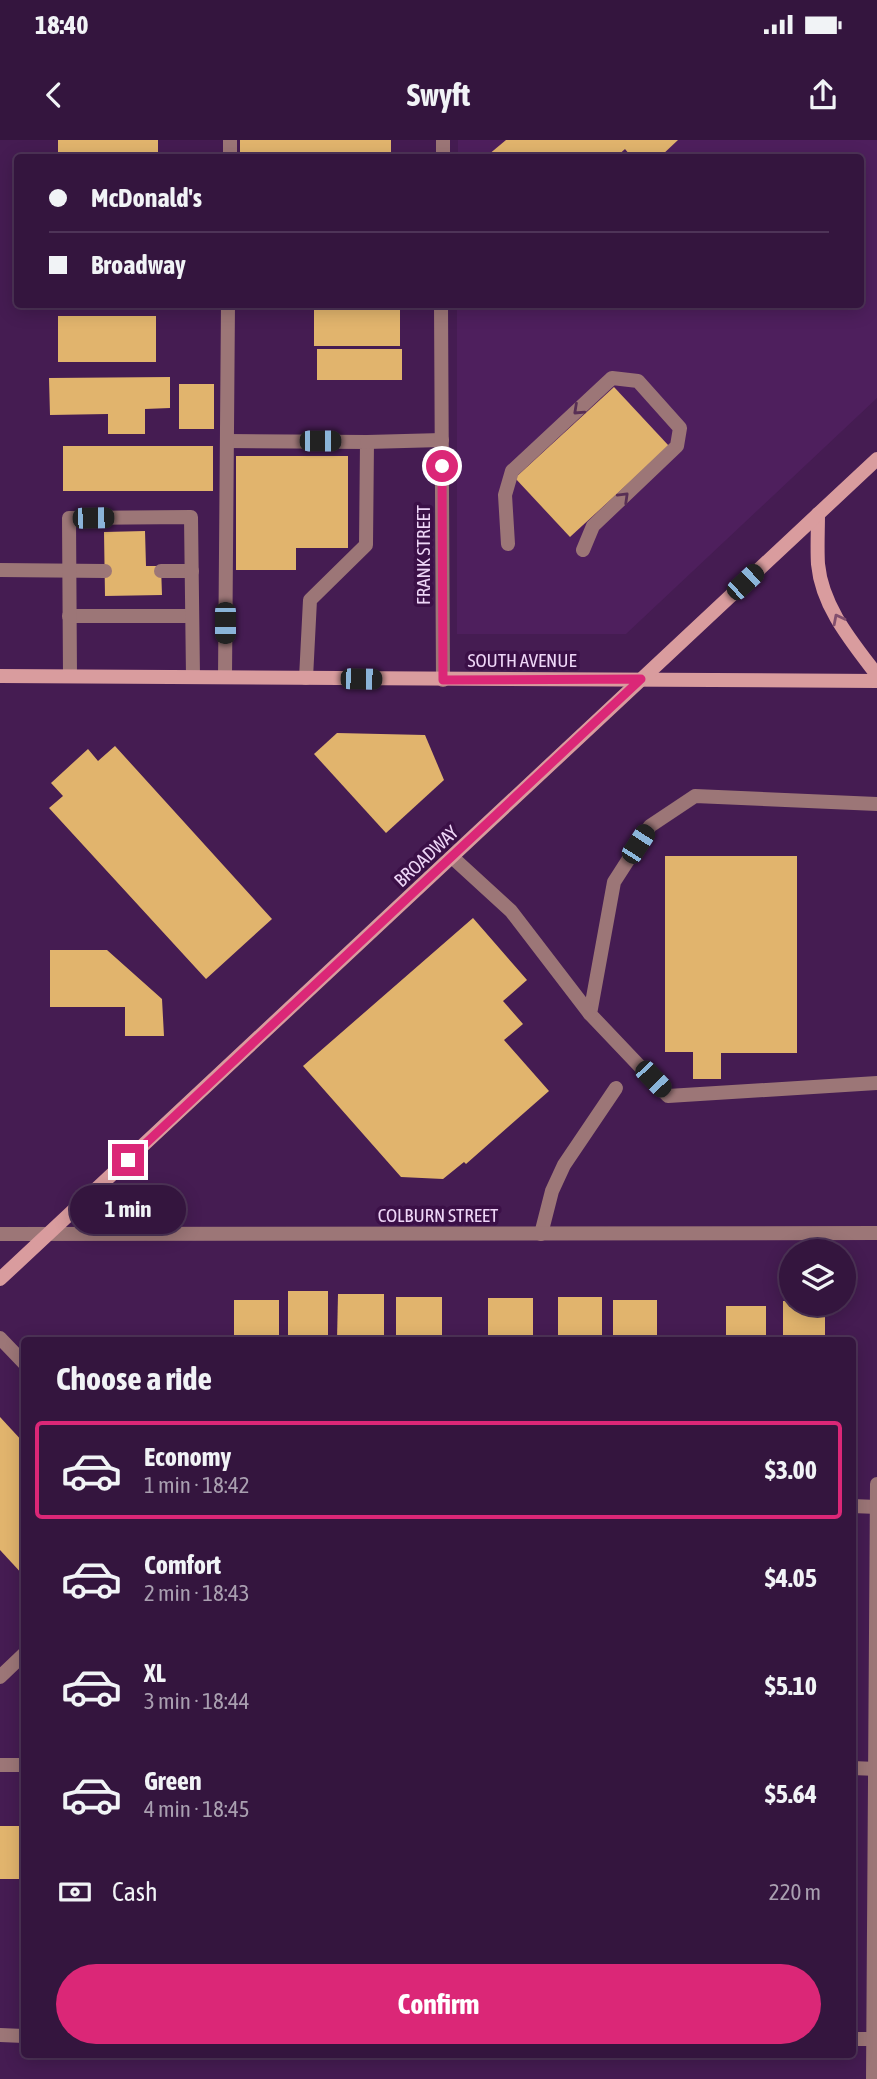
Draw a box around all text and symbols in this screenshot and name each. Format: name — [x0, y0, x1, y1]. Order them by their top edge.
text: 18:40 — [35, 10, 89, 40]
icon: back — [35, 76, 73, 114]
text: Swyft — [407, 76, 470, 113]
icon: share — [804, 76, 842, 114]
text: McDonald's — [91, 183, 202, 213]
text: Broadway — [91, 250, 186, 280]
one-way arrow — [573, 402, 586, 415]
car — [300, 431, 342, 452]
route start — [426, 450, 458, 482]
one-way arrow — [615, 492, 628, 505]
street label: FRANK STREET — [412, 504, 434, 605]
car — [72, 507, 115, 529]
car — [723, 560, 768, 604]
car — [215, 602, 236, 644]
one-way arrow — [832, 614, 846, 627]
street label: SOUTH AVENUE — [467, 649, 577, 671]
car — [340, 668, 383, 690]
street label: BROADWAY — [389, 821, 463, 891]
car — [618, 821, 659, 867]
car — [631, 1057, 676, 1101]
route end — [112, 1144, 144, 1176]
callout: 1 min — [70, 1184, 186, 1234]
text: 1 min — [105, 1196, 151, 1222]
street label: COLBURN STREET — [378, 1204, 499, 1226]
map controls — [779, 1239, 856, 1316]
button: layers — [779, 1239, 856, 1316]
text: Choose a ride — [56, 1360, 212, 1397]
icon: car — [60, 1439, 123, 1502]
text: Economy — [144, 1442, 231, 1472]
text: $3.00 — [765, 1455, 817, 1485]
text: 1 min · 18:42 — [144, 1472, 250, 1498]
icon: car — [60, 1547, 123, 1610]
text: Comfort — [144, 1550, 221, 1580]
text: $4.05 — [765, 1563, 817, 1593]
text: 2 min · 18:43 — [144, 1580, 250, 1606]
icon: car — [60, 1655, 123, 1718]
text: XL — [144, 1658, 166, 1688]
text: $5.10 — [765, 1671, 817, 1701]
text: 3 min · 18:44 — [144, 1688, 250, 1714]
icon: car — [60, 1763, 123, 1826]
text: Green — [144, 1766, 202, 1796]
text: $5.64 — [765, 1779, 817, 1809]
text: 4 min · 18:45 — [144, 1796, 250, 1822]
icon: cash — [56, 1873, 94, 1911]
text: Cash — [112, 1877, 158, 1907]
text: 220 m — [769, 1879, 821, 1905]
button: Confirm — [56, 1964, 821, 2044]

